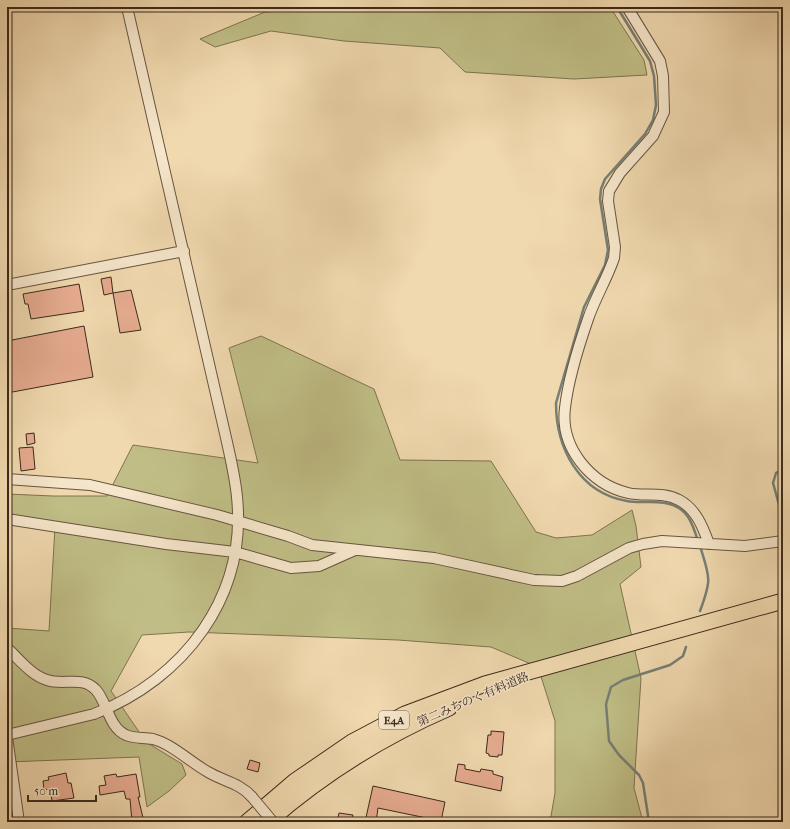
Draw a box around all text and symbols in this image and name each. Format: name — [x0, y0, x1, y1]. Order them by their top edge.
street label: 第二みちのく有料道路 — [415, 669, 531, 729]
road number: E4A — [379, 711, 409, 729]
scale bar — [28, 777, 96, 803]
text: 50 m — [34, 784, 58, 798]

